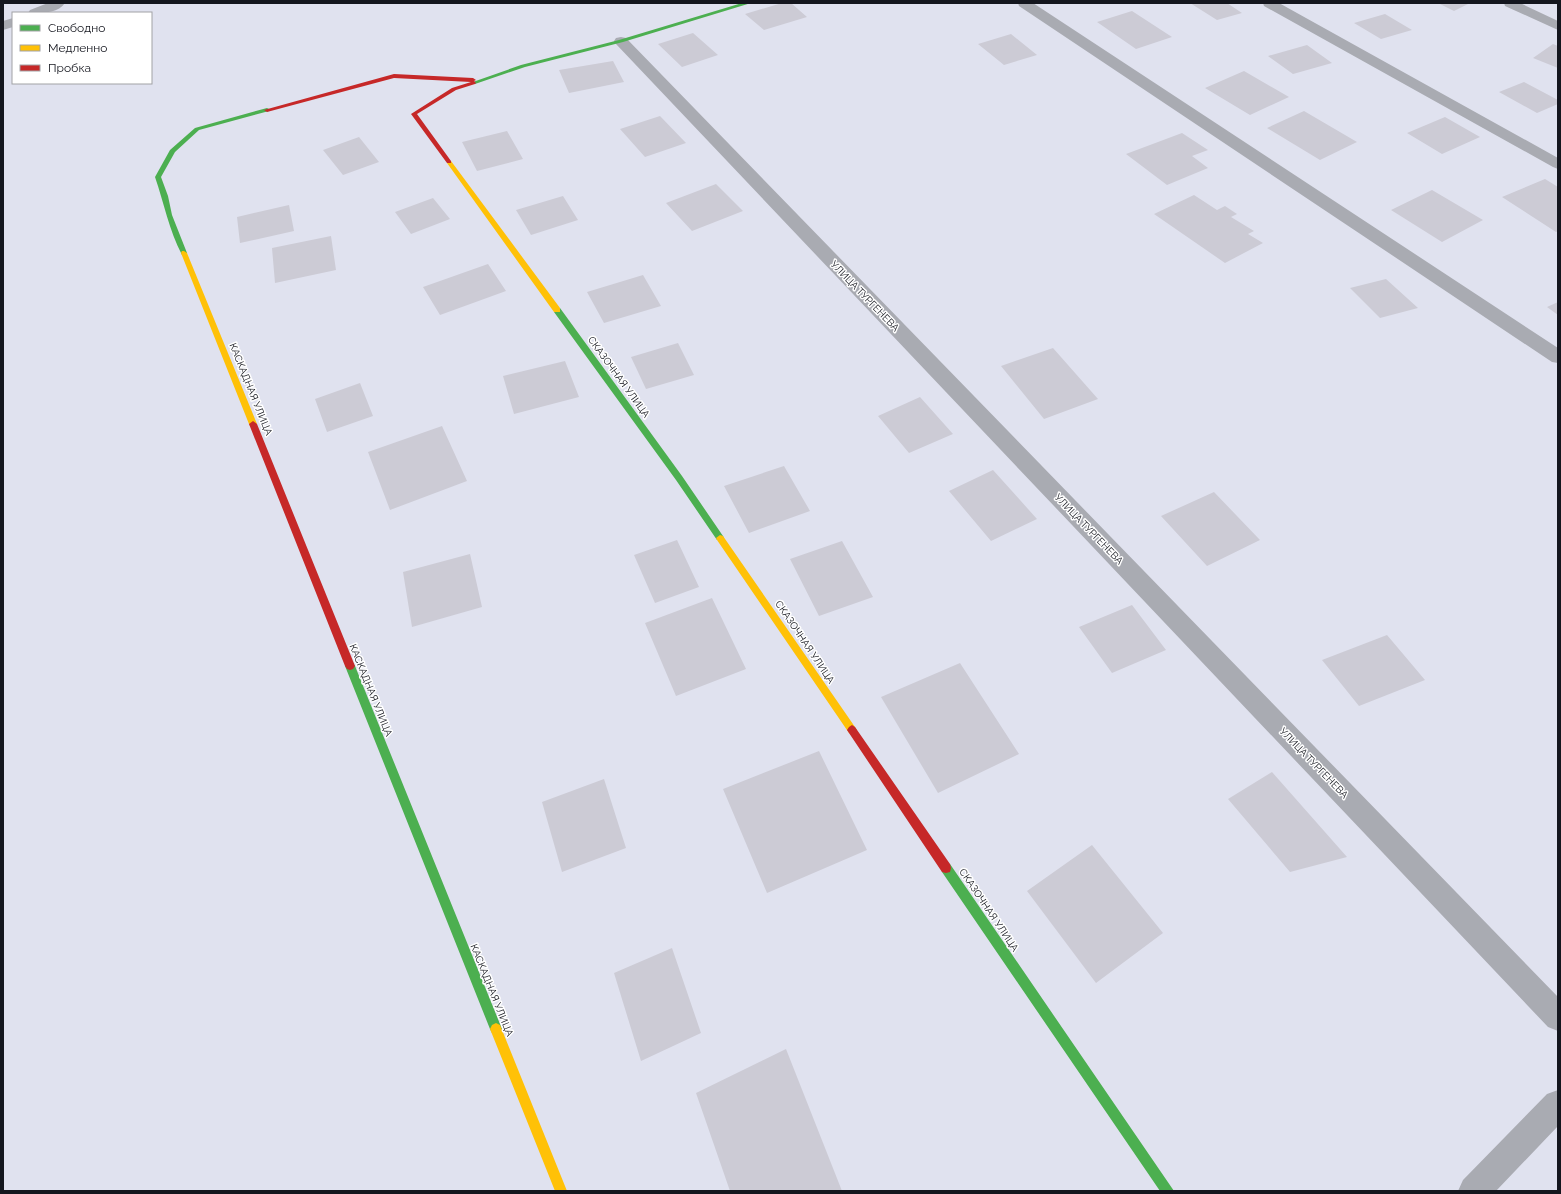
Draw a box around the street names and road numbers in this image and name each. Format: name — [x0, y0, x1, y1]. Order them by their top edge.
street label: УЛИЦА ТУРГЕНЕВА — [829, 259, 902, 334]
street label: СКАЗОЧНАЯ УЛИЦА — [586, 334, 652, 420]
street label: КАСКАДНАЯ УЛИЦА — [227, 341, 275, 437]
street label: УЛИЦА ТУРГЕНЕВА — [1053, 492, 1126, 567]
street label: СКАЗОЧНАЯ УЛИЦА — [773, 599, 837, 686]
street label: КАСКАДНАЯ УЛИЦА — [347, 642, 395, 738]
street label: УЛИЦА ТУРГЕНЕВА — [1278, 726, 1351, 801]
street label: СКАЗОЧНАЯ УЛИЦА — [957, 867, 1021, 954]
street label: КАСКАДНАЯ УЛИЦА — [468, 942, 516, 1038]

